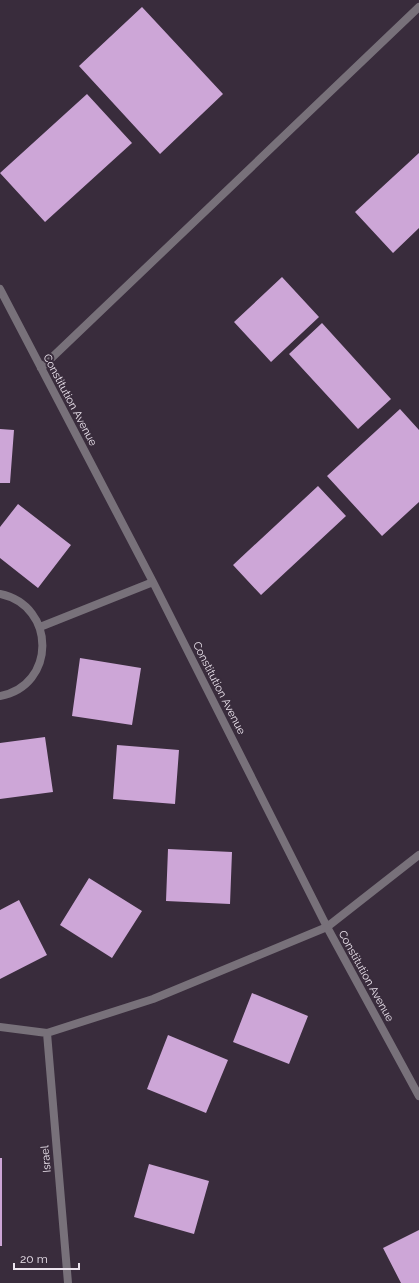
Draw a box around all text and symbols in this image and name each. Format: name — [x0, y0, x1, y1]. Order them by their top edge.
street label: Constitution Avenue — [40, 352, 100, 449]
street label: Constitution Avenue — [190, 640, 248, 737]
street label: Constitution Avenue — [336, 928, 397, 1024]
street label: Israel — [38, 1145, 54, 1173]
scale bar — [14, 1245, 79, 1271]
text: 20 m — [20, 1252, 48, 1266]

